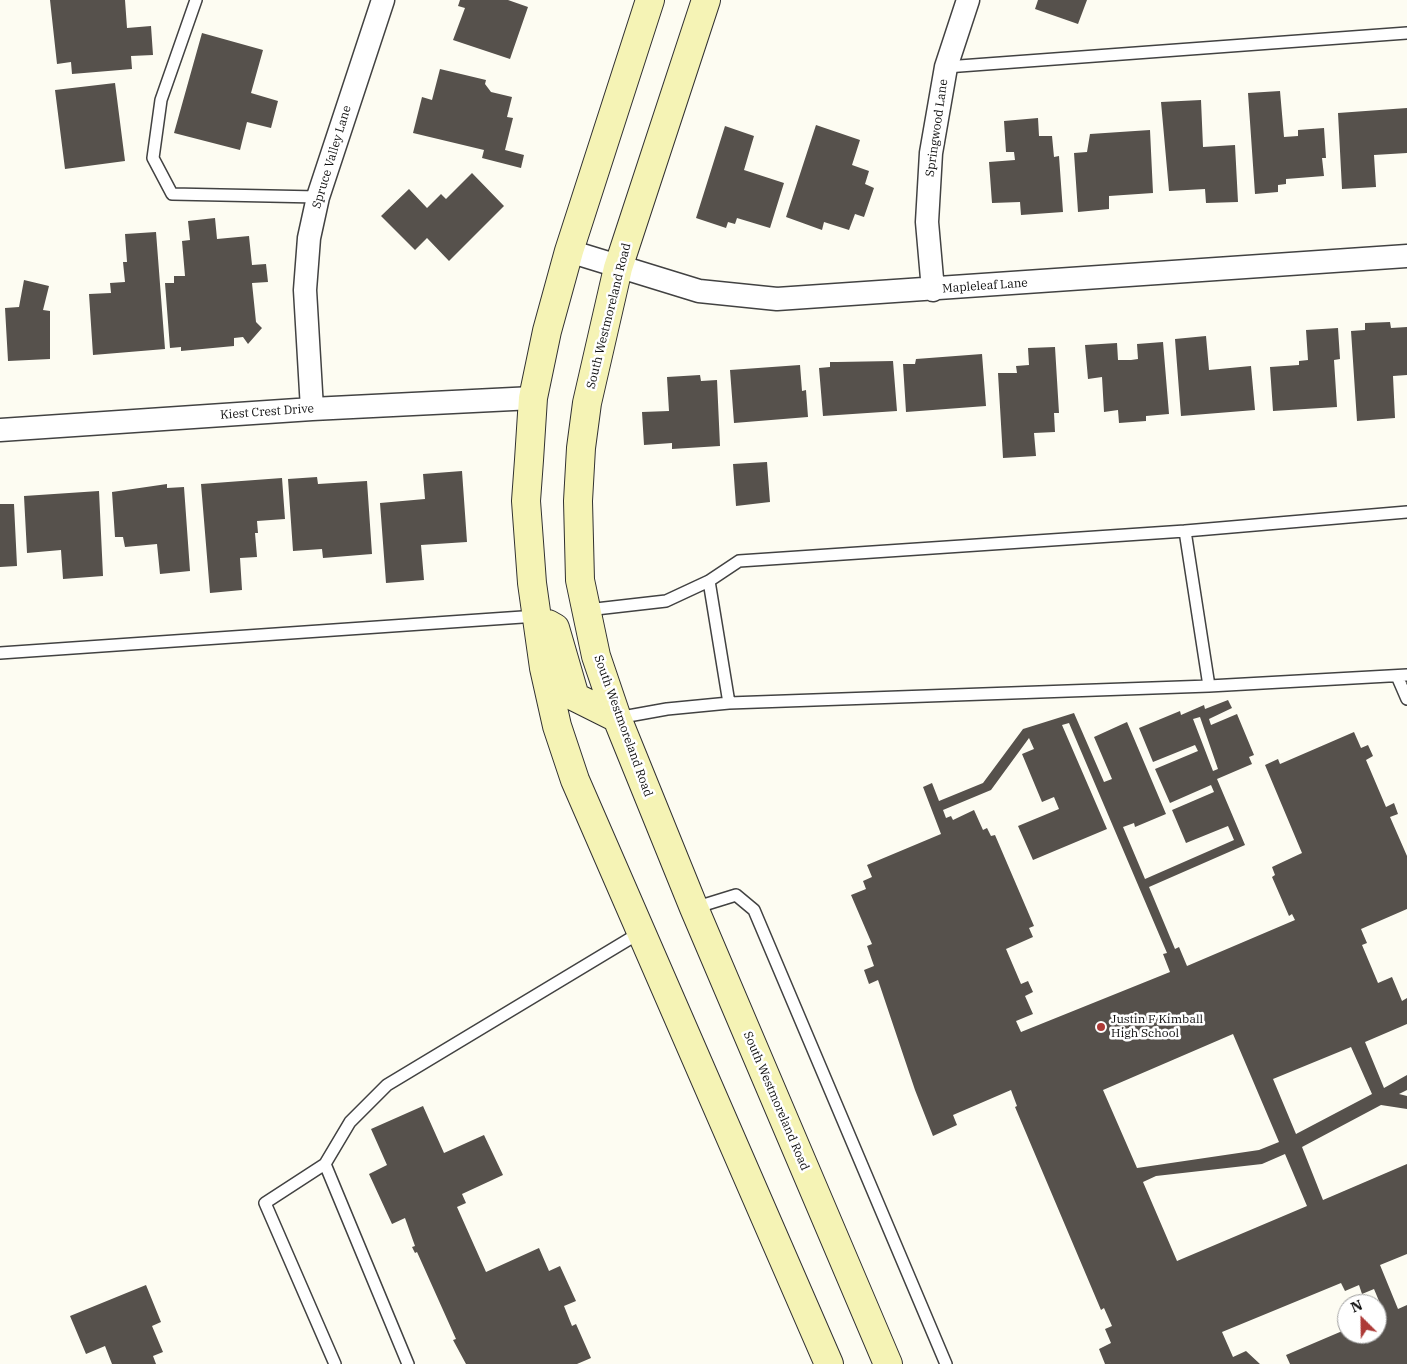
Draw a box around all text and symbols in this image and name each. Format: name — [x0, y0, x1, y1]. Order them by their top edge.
street label: Springwood Lane — [923, 78, 951, 178]
street label: Spruce Valley Lane — [309, 104, 355, 210]
street label: South Westmoreland Road — [584, 242, 634, 390]
street label: Mapleleaf Lane — [942, 276, 1028, 296]
street label: Kiest Crest Drive — [220, 402, 314, 422]
street label: South Westmoreland Road — [591, 653, 655, 799]
place label: Justin F Kimball High School — [1111, 1013, 1203, 1041]
marker: Justin F Kimball High School — [1095, 1021, 1107, 1033]
street label: South Westmoreland Road — [740, 1029, 812, 1173]
north arrow — [1337, 1294, 1387, 1344]
text: N — [1348, 1296, 1365, 1317]

